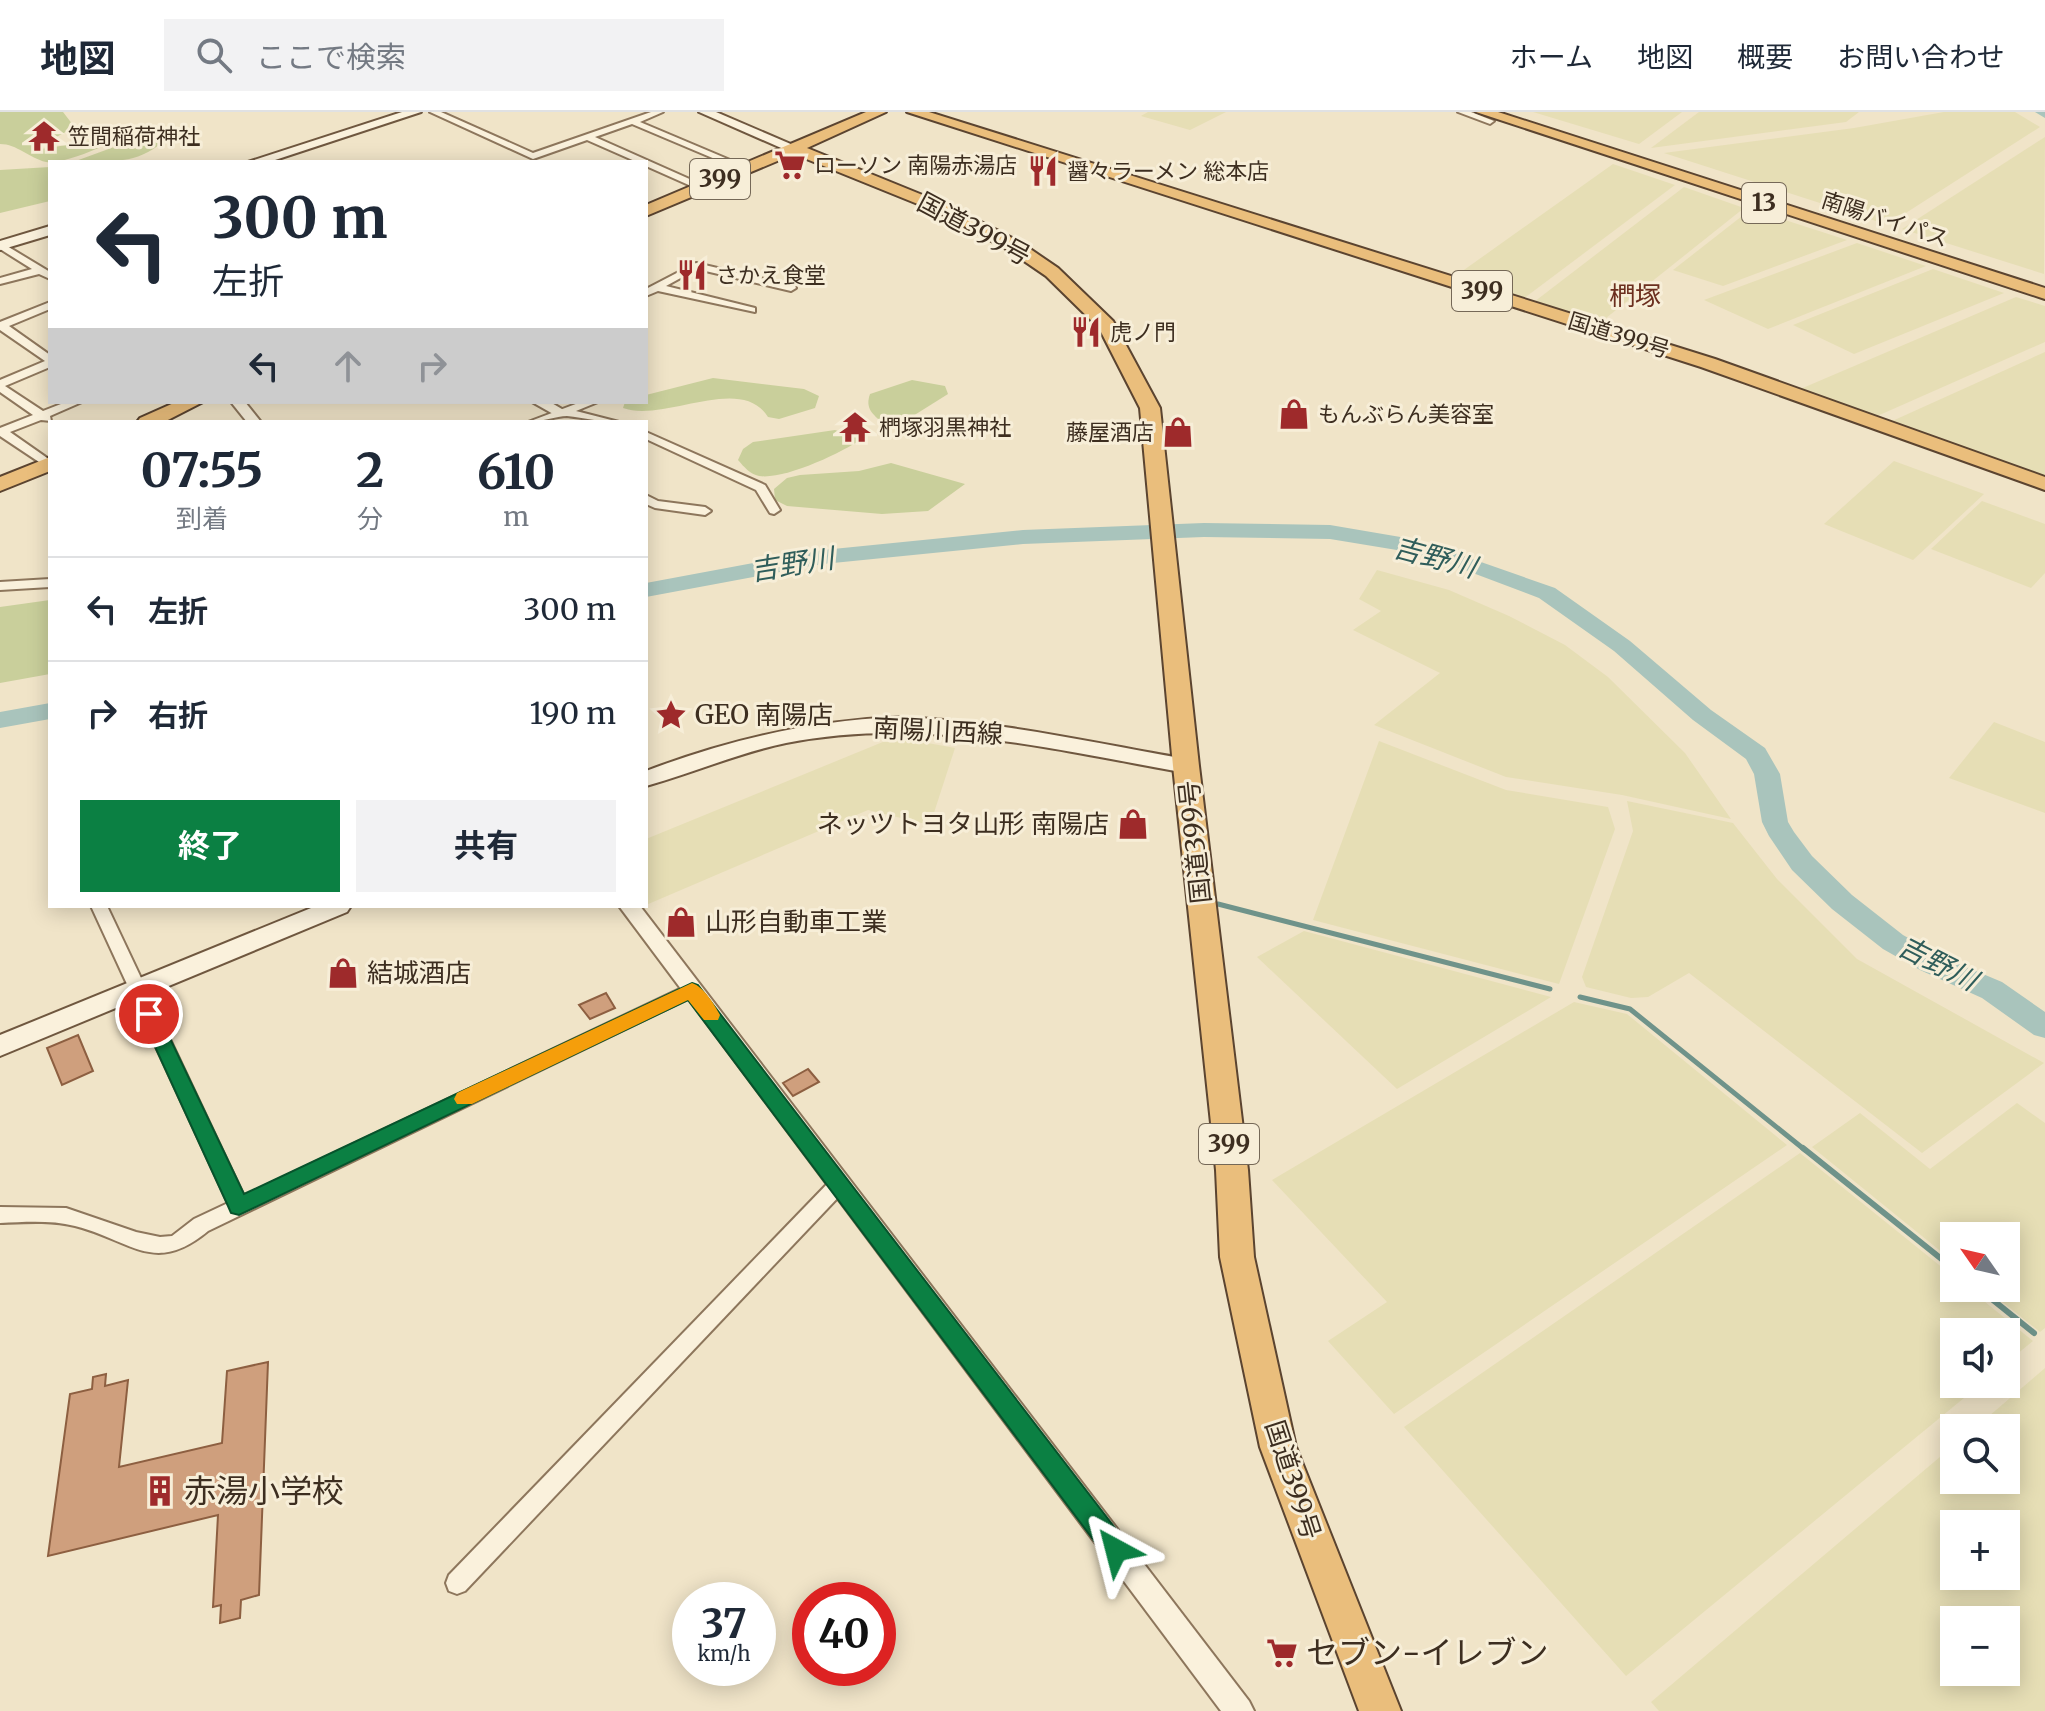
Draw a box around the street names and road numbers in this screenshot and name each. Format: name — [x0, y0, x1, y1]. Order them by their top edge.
road number: 399 — [690, 159, 750, 199]
road number: 13 — [1742, 183, 1786, 223]
street label: 国道399号 — [912, 185, 1037, 272]
street label: 南陽バイパス — [1818, 185, 1952, 253]
road number: 399 — [1452, 271, 1512, 311]
street label: 国道399号 — [1565, 306, 1673, 364]
street label: 南陽川西線 — [872, 711, 1004, 750]
street label: 国道399号 — [1172, 779, 1217, 905]
road number: 399 — [1199, 1124, 1259, 1164]
street label: 国道399号 — [1259, 1416, 1328, 1544]

